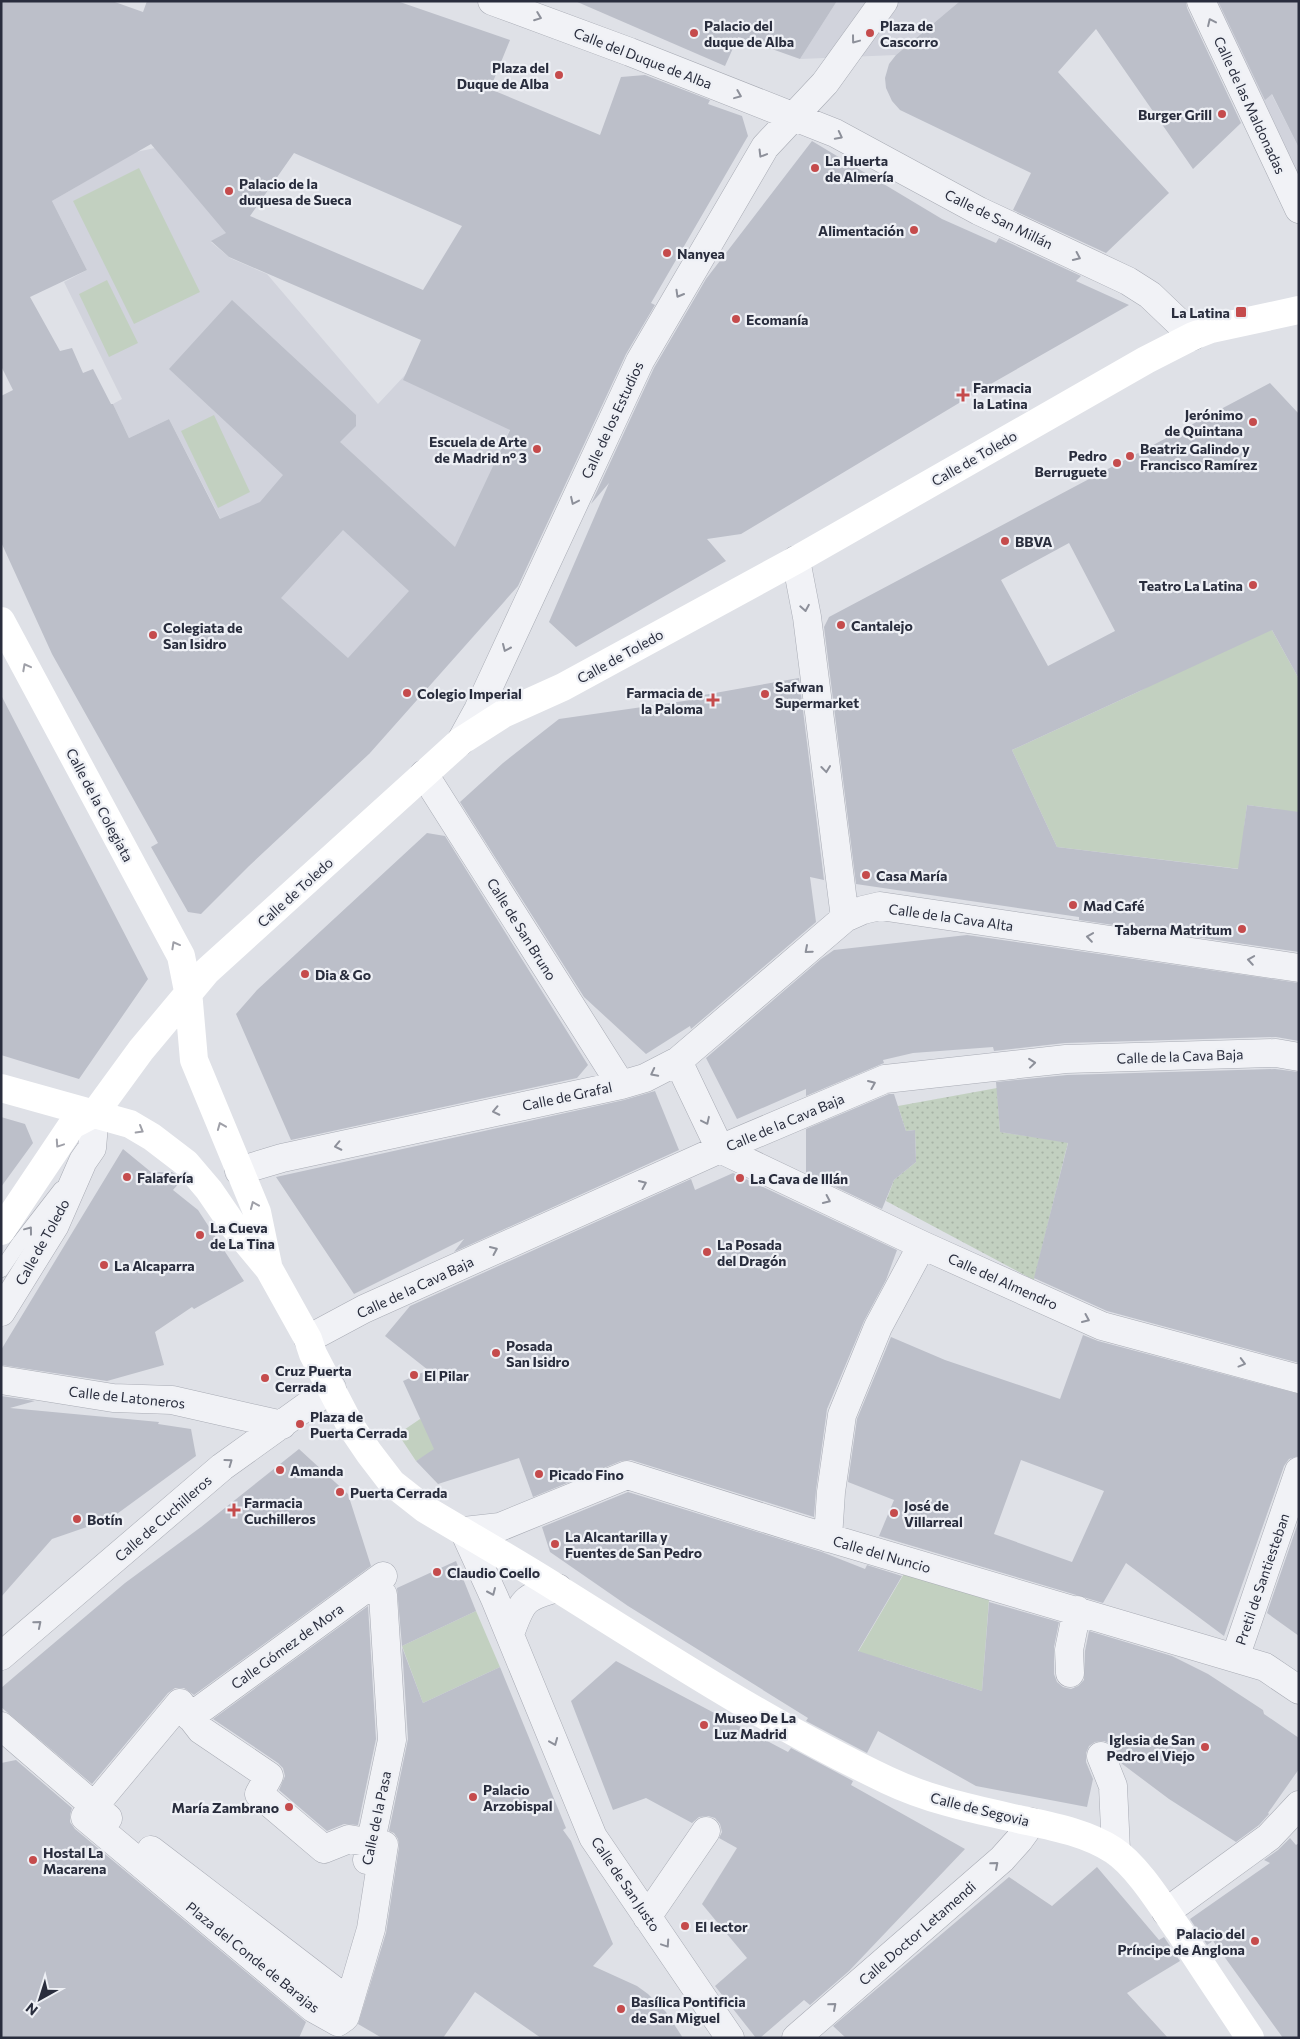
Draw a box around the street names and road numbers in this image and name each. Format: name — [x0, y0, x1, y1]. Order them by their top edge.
street label: Calle del Duque de Alba — [571, 24, 715, 92]
street label: Calle de las Maldonadas — [1211, 33, 1289, 177]
street label: Calle de San Millán — [942, 186, 1056, 252]
street label: Calle de los Estudios — [577, 359, 647, 481]
street label: Calle de Toledo — [928, 427, 1020, 489]
street label: Calle de Toledo — [574, 625, 666, 687]
street label: Calle de la Colegiata — [63, 745, 137, 865]
street label: Calle de Toledo — [254, 854, 336, 930]
street label: Calle de San Bruno — [484, 875, 560, 983]
street label: Calle de la Cava Alta — [887, 900, 1015, 934]
street label: Calle de la Cava Baja — [1116, 1045, 1244, 1067]
street label: Calle de Grafal — [520, 1078, 614, 1114]
street label: Calle de la Cava Baja — [723, 1089, 847, 1155]
street label: Calle de Toledo — [11, 1196, 73, 1288]
street label: Calle del Almendro — [945, 1249, 1061, 1313]
street label: Calle de la Cava Baja — [354, 1252, 476, 1322]
street label: Calle de Latoneros — [68, 1382, 186, 1412]
street label: Calle de Cuchilleros — [111, 1471, 215, 1565]
street label: Pretil de Santiesteban — [1231, 1511, 1293, 1647]
street label: Calle del Nuncio — [831, 1532, 933, 1576]
street label: Calle Gómez de Mora — [228, 1600, 346, 1692]
street label: Calle de la Pasa — [358, 1769, 394, 1867]
street label: Calle de Segovia — [929, 1788, 1031, 1830]
street label: Calle de San Justo — [588, 1833, 664, 1935]
street label: Calle Doctor Letamendi — [855, 1877, 979, 1989]
street label: Plaza del Conde de Barajas — [183, 1898, 323, 2016]

